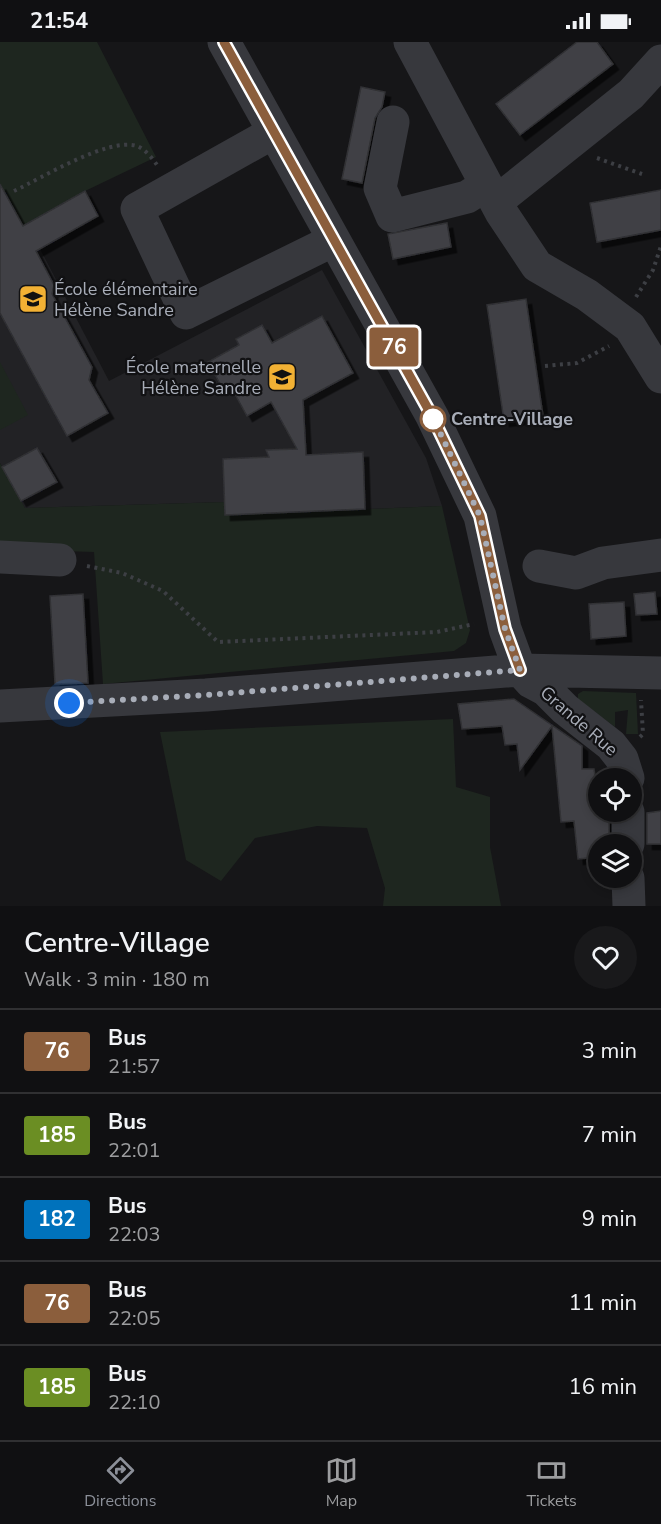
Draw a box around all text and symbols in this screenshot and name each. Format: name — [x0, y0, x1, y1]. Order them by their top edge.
text: 21:54 — [30, 6, 88, 36]
place label: École élémentaire Hélène Sandre — [54, 277, 198, 322]
school or university icon: École élémentaire Hélène Sandre — [17, 283, 49, 315]
line badge: 76 — [367, 328, 421, 366]
text: 76 — [381, 333, 407, 361]
place label: École maternelle Hélène Sandre — [126, 355, 261, 400]
school or university icon: École maternelle Hélène Sandre — [266, 361, 298, 393]
marker: Centre-Village — [420, 406, 446, 432]
place label: Centre-Village — [451, 407, 573, 431]
street label: Grande Rue — [535, 681, 623, 761]
your location — [54, 688, 84, 718]
map controls — [588, 768, 642, 888]
button: locate — [588, 768, 642, 822]
button: layers — [588, 834, 642, 888]
text: Centre-Village — [24, 924, 210, 962]
button: heart — [574, 926, 637, 989]
text: Walk · 3 min · 180 m — [24, 966, 210, 993]
text: Bus — [108, 1023, 147, 1053]
text: 3 min — [582, 1036, 637, 1066]
text: 76 — [44, 1037, 70, 1065]
text: 21:57 — [108, 1053, 161, 1080]
text: Bus — [108, 1107, 147, 1137]
text: 7 min — [582, 1120, 637, 1150]
text: 185 — [38, 1121, 76, 1149]
text: 22:01 — [108, 1137, 161, 1164]
text: Bus — [108, 1191, 147, 1221]
text: 9 min — [582, 1204, 637, 1234]
text: 182 — [38, 1205, 76, 1233]
text: 22:03 — [108, 1221, 161, 1248]
text: Bus — [108, 1275, 147, 1305]
text: 11 min — [569, 1288, 637, 1318]
text: 76 — [44, 1289, 70, 1317]
text: 22:05 — [108, 1305, 161, 1332]
text: Bus — [108, 1359, 147, 1389]
text: 16 min — [569, 1372, 637, 1402]
text: 185 — [38, 1373, 76, 1401]
text: 22:10 — [108, 1389, 161, 1416]
tab: Directions — [84, 1454, 156, 1512]
tab: Map — [325, 1454, 358, 1512]
tab: Tickets — [526, 1454, 577, 1512]

